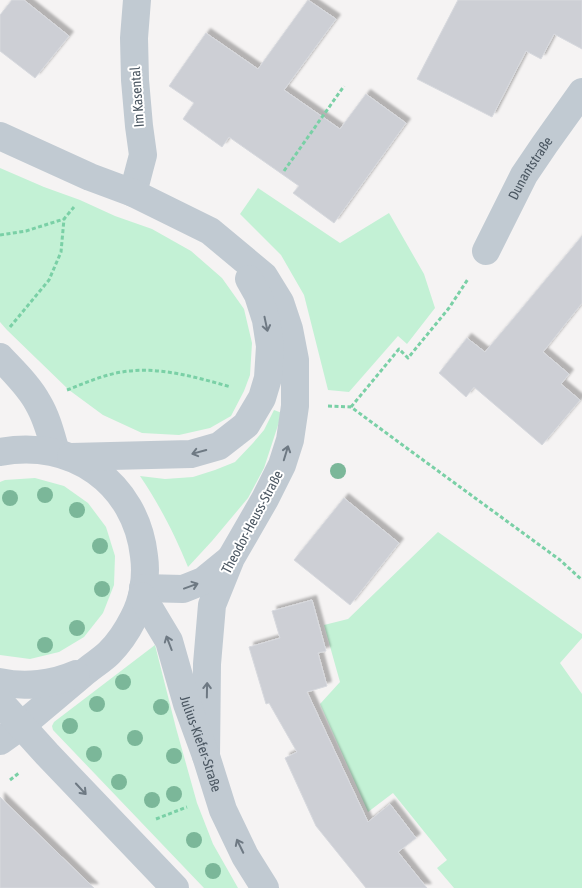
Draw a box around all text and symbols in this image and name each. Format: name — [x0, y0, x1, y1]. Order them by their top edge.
street label: Im Kasental — [127, 66, 147, 128]
street label: Dunantstraße — [505, 134, 556, 202]
one-way arrow — [262, 315, 271, 331]
one-way arrow — [281, 446, 291, 462]
one-way arrow — [191, 447, 207, 457]
street label: Theodor-Heuss-Straße — [218, 468, 286, 576]
one-way arrow — [183, 581, 198, 590]
one-way arrow — [163, 636, 173, 651]
one-way arrow — [202, 682, 212, 698]
street label: Julius-Kiefer-Straße — [177, 694, 225, 794]
one-way arrow — [75, 783, 87, 795]
one-way arrow — [235, 839, 245, 854]

